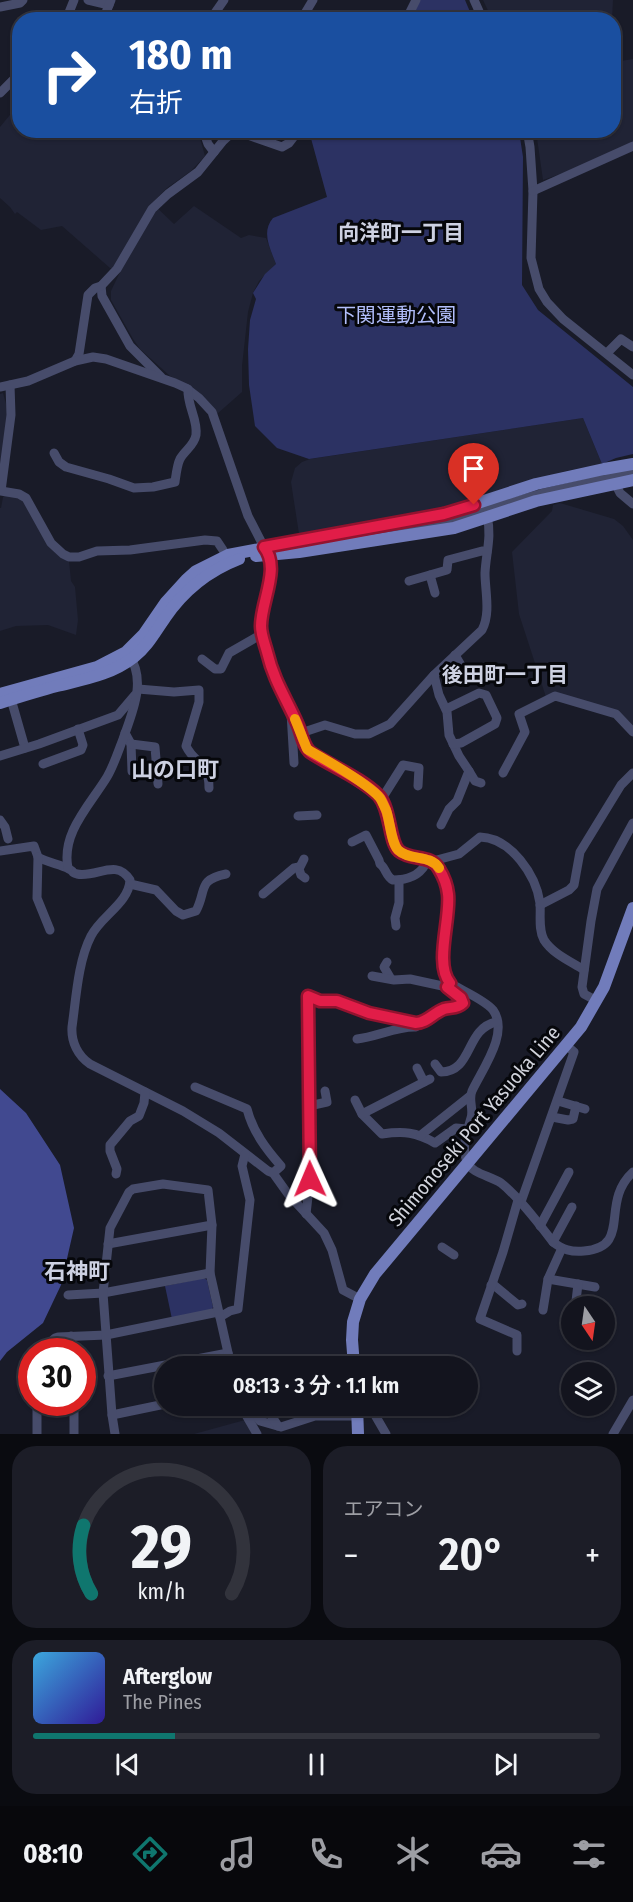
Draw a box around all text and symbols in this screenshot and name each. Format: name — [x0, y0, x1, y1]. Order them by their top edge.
text: 180 m — [129, 30, 233, 80]
icon: right — [30, 36, 108, 114]
text: 右折 — [129, 87, 183, 119]
district label: 向洋町一丁目 — [338, 220, 464, 246]
park label: 下関運動公園 — [336, 303, 456, 327]
pin — [448, 443, 499, 505]
icon: arrive — [457, 452, 490, 485]
district label: 後田町一丁目 — [442, 662, 568, 688]
district label: 山の口町 — [131, 756, 219, 783]
street label: Shimonoseki Port Yasuoka Line — [383, 1021, 565, 1231]
position arrow — [278, 1147, 342, 1211]
district label: 石神町 — [44, 1258, 110, 1285]
north arrow — [561, 1296, 615, 1350]
map controls — [561, 1296, 615, 1416]
speed limit sign: 30 — [18, 1338, 96, 1416]
button: layers — [561, 1362, 615, 1416]
text: 08:13 · 3 分 · 1.1 km — [233, 1372, 399, 1399]
text: エアコン — [344, 1497, 424, 1521]
text: 29 — [130, 1510, 192, 1585]
text: 20° — [439, 1528, 505, 1582]
text: − — [344, 1536, 358, 1576]
text: + — [585, 1536, 600, 1576]
text: km/h — [137, 1579, 185, 1605]
text: Afterglow — [123, 1663, 212, 1690]
text: The Pines — [123, 1690, 202, 1714]
icon: previous — [111, 1748, 144, 1781]
icon: pause — [300, 1748, 333, 1781]
icon: next — [489, 1748, 522, 1781]
icon: directions — [129, 1833, 171, 1875]
icon: music — [217, 1833, 259, 1875]
icon: phone — [305, 1833, 347, 1875]
icon: climate — [392, 1833, 434, 1875]
icon: car — [480, 1833, 522, 1875]
icon: filters — [568, 1833, 610, 1875]
text: 08:10 — [23, 1838, 83, 1870]

